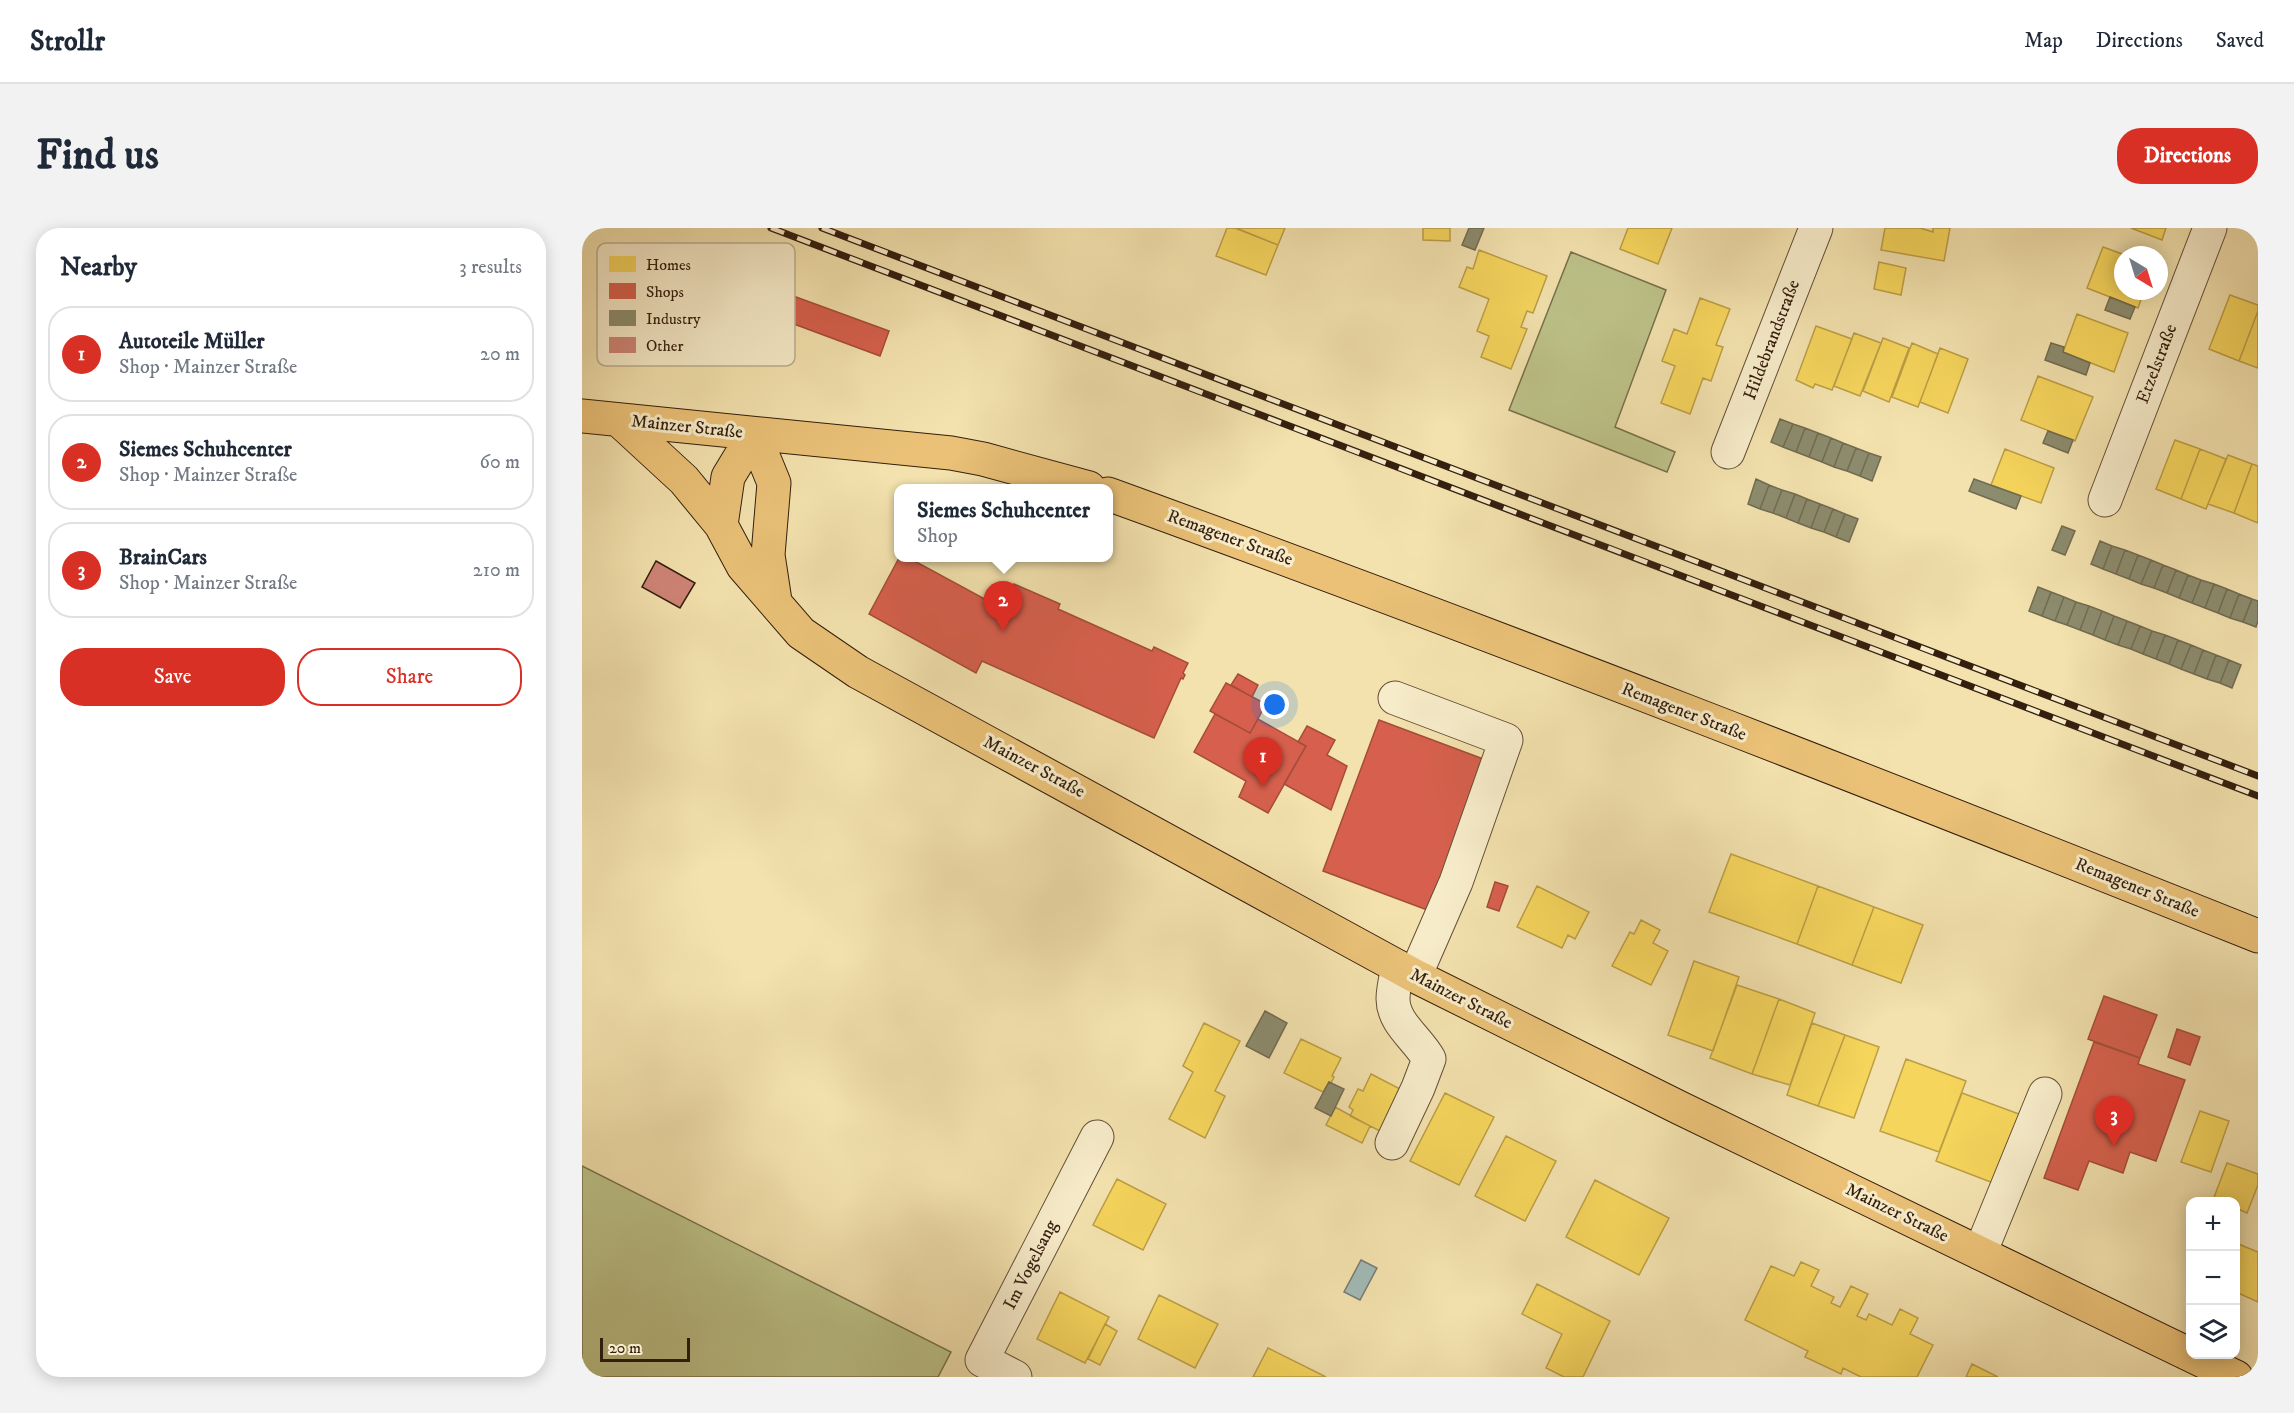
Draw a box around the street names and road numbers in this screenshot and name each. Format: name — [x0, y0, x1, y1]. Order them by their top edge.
street label: Hildebrandstraße — [1739, 277, 1805, 403]
street label: Etzelstraße — [2132, 321, 2182, 407]
street label: Mainzer Straße — [630, 410, 744, 444]
street label: Remagener Straße — [1164, 505, 1296, 571]
street label: Remagener Straße — [1618, 678, 1750, 746]
street label: Mainzer Straße — [979, 731, 1089, 803]
street label: Remagener Straße — [2072, 853, 2202, 923]
street label: Mainzer Straße — [1406, 964, 1516, 1034]
street label: Mainzer Straße — [1842, 1179, 1952, 1247]
street label: Im Vogelsang — [999, 1216, 1063, 1313]

